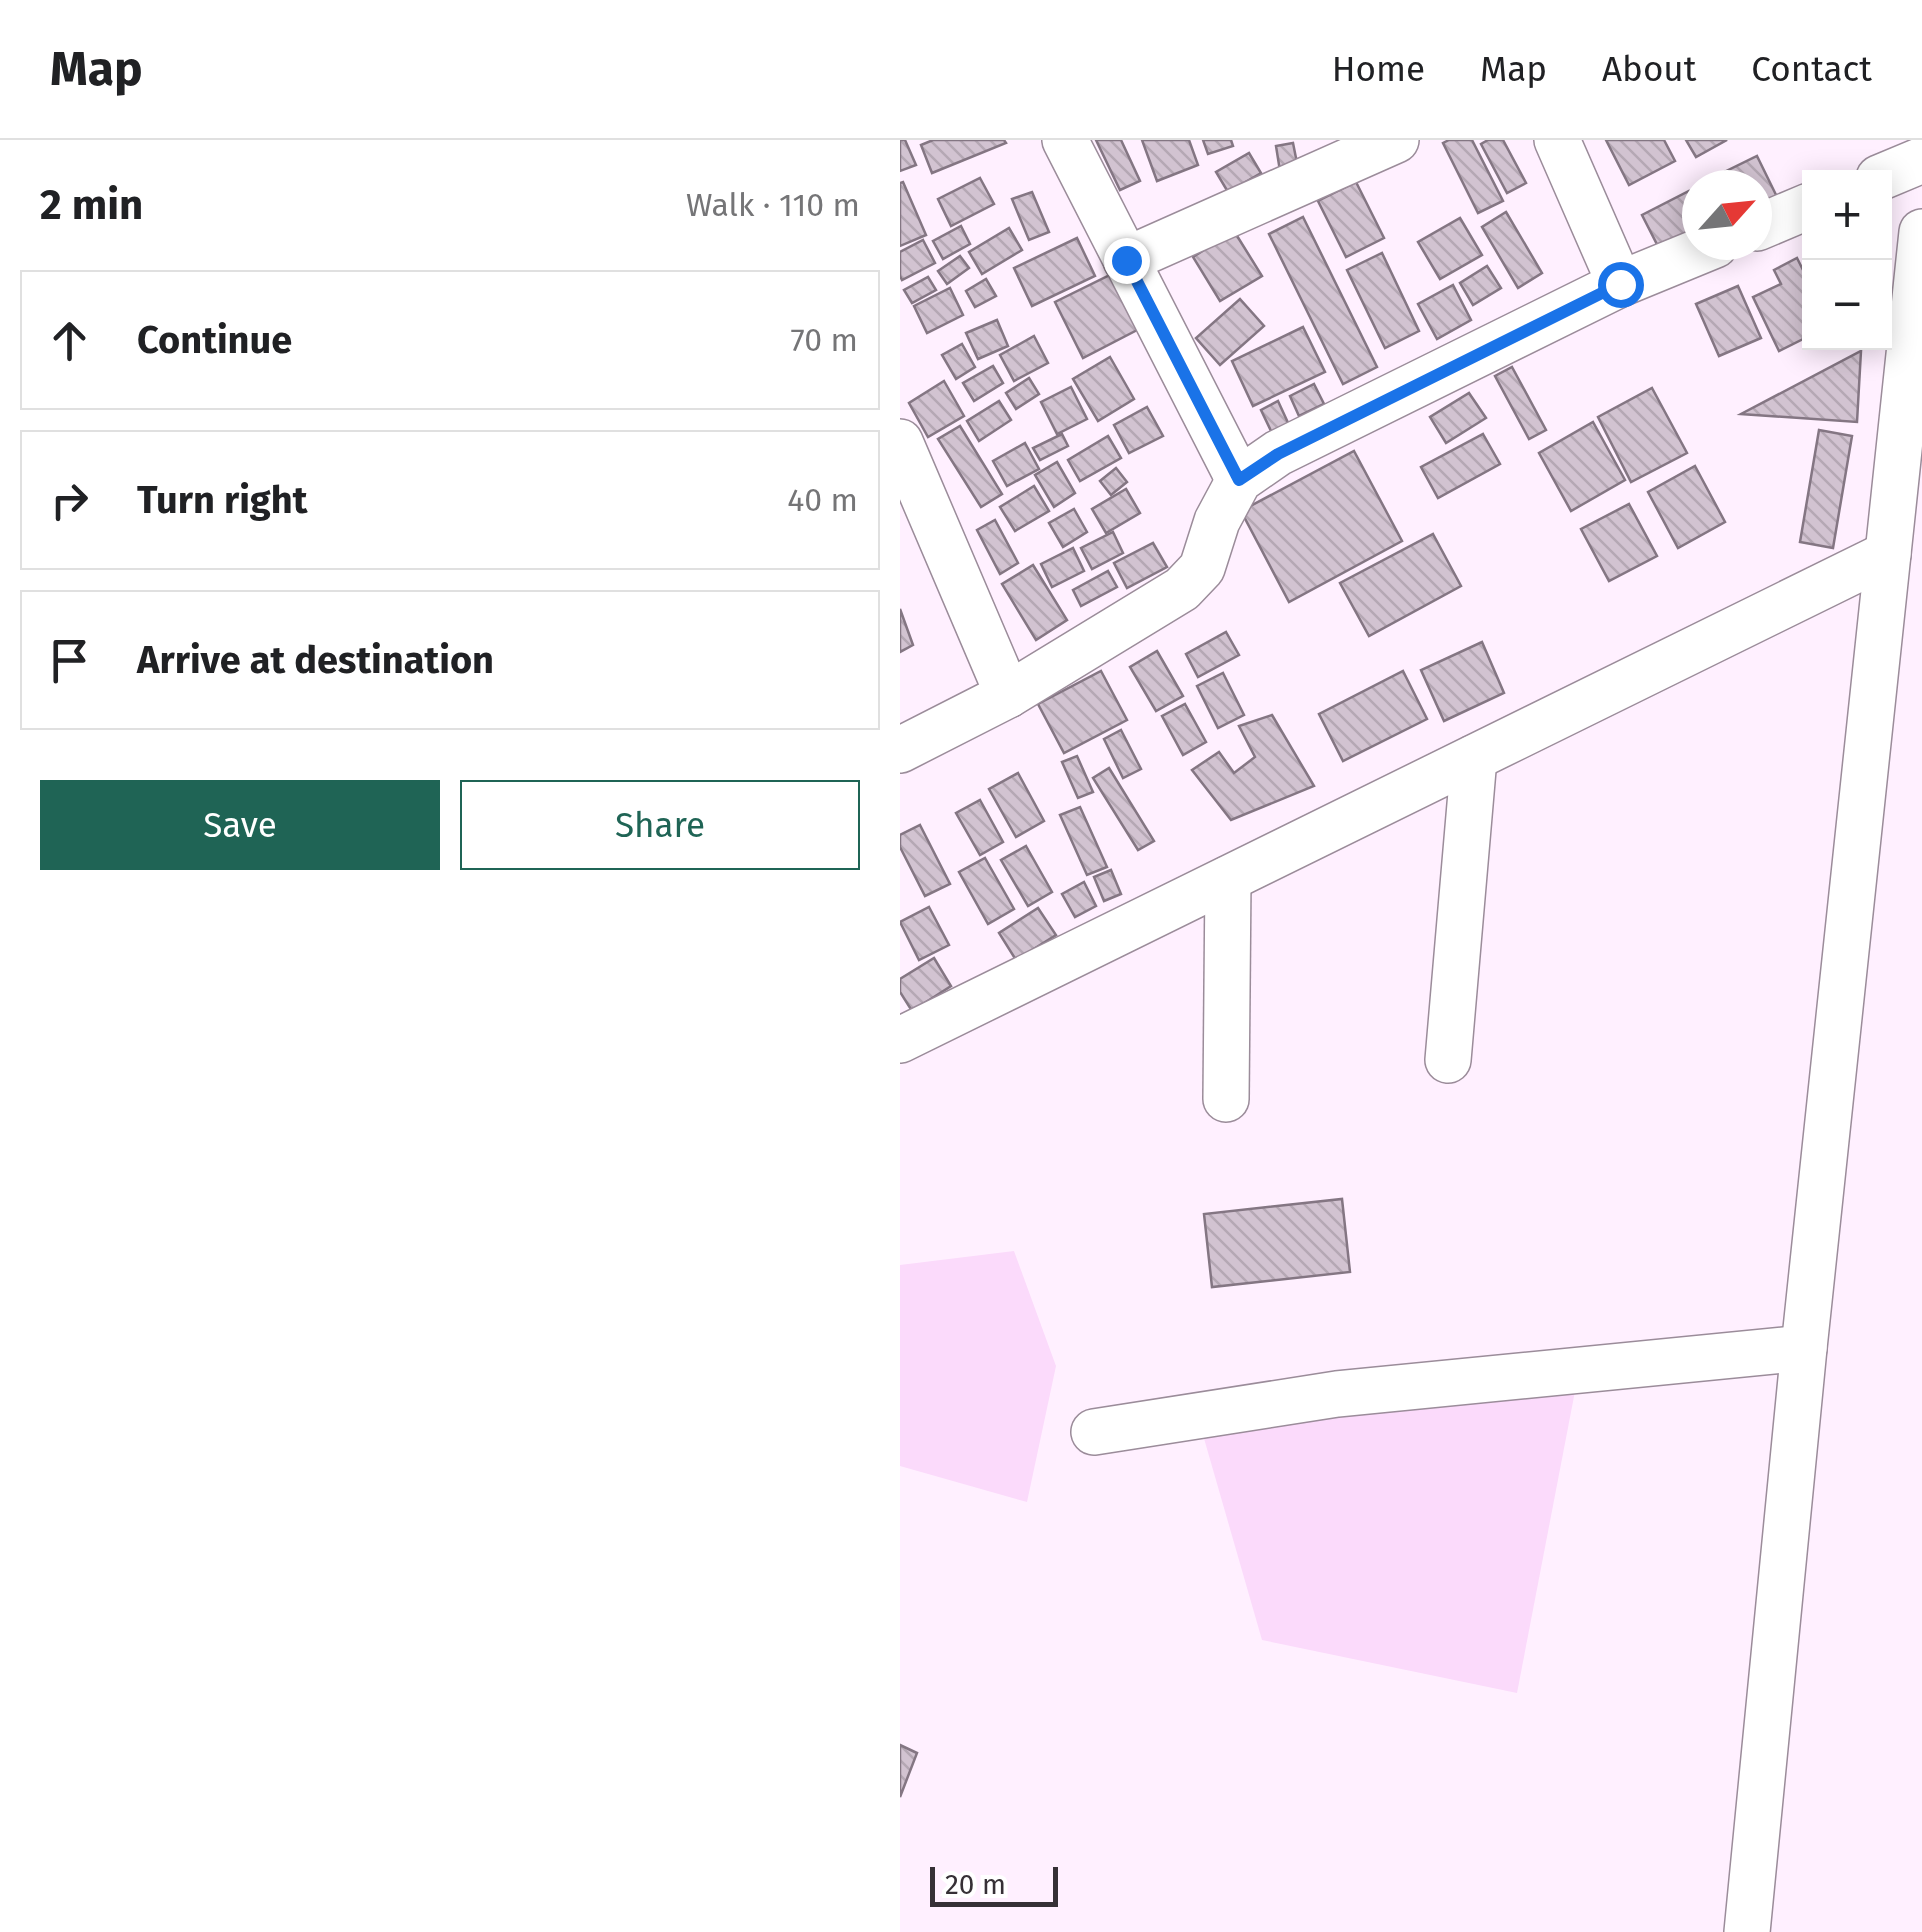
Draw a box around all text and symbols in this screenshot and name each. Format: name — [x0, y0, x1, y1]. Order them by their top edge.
text: Map — [50, 40, 143, 98]
text: Home — [1332, 48, 1425, 90]
text: Map — [1480, 48, 1547, 90]
text: About — [1602, 48, 1696, 90]
text: Contact — [1751, 48, 1872, 90]
north arrow — [1682, 170, 1772, 260]
map controls — [1802, 170, 1892, 350]
button: + — [1802, 170, 1892, 260]
text: 2 min — [40, 180, 143, 230]
text: Walk · 110 m — [686, 186, 860, 224]
route end — [1104, 238, 1150, 284]
button: − — [1802, 260, 1892, 350]
route start — [1598, 262, 1644, 308]
icon: ahead — [42, 313, 97, 368]
text: Continue — [137, 317, 292, 363]
text: 70 m — [790, 321, 858, 359]
icon: right — [42, 473, 97, 528]
text: Turn right — [137, 477, 307, 523]
text: 40 m — [787, 481, 858, 519]
icon: arrive — [42, 633, 97, 688]
text: Arrive at destination — [137, 637, 494, 683]
button: Save — [40, 780, 440, 870]
button: Share — [460, 780, 860, 870]
scale bar — [930, 1862, 1058, 1906]
text: 20 m — [945, 1868, 1006, 1901]

